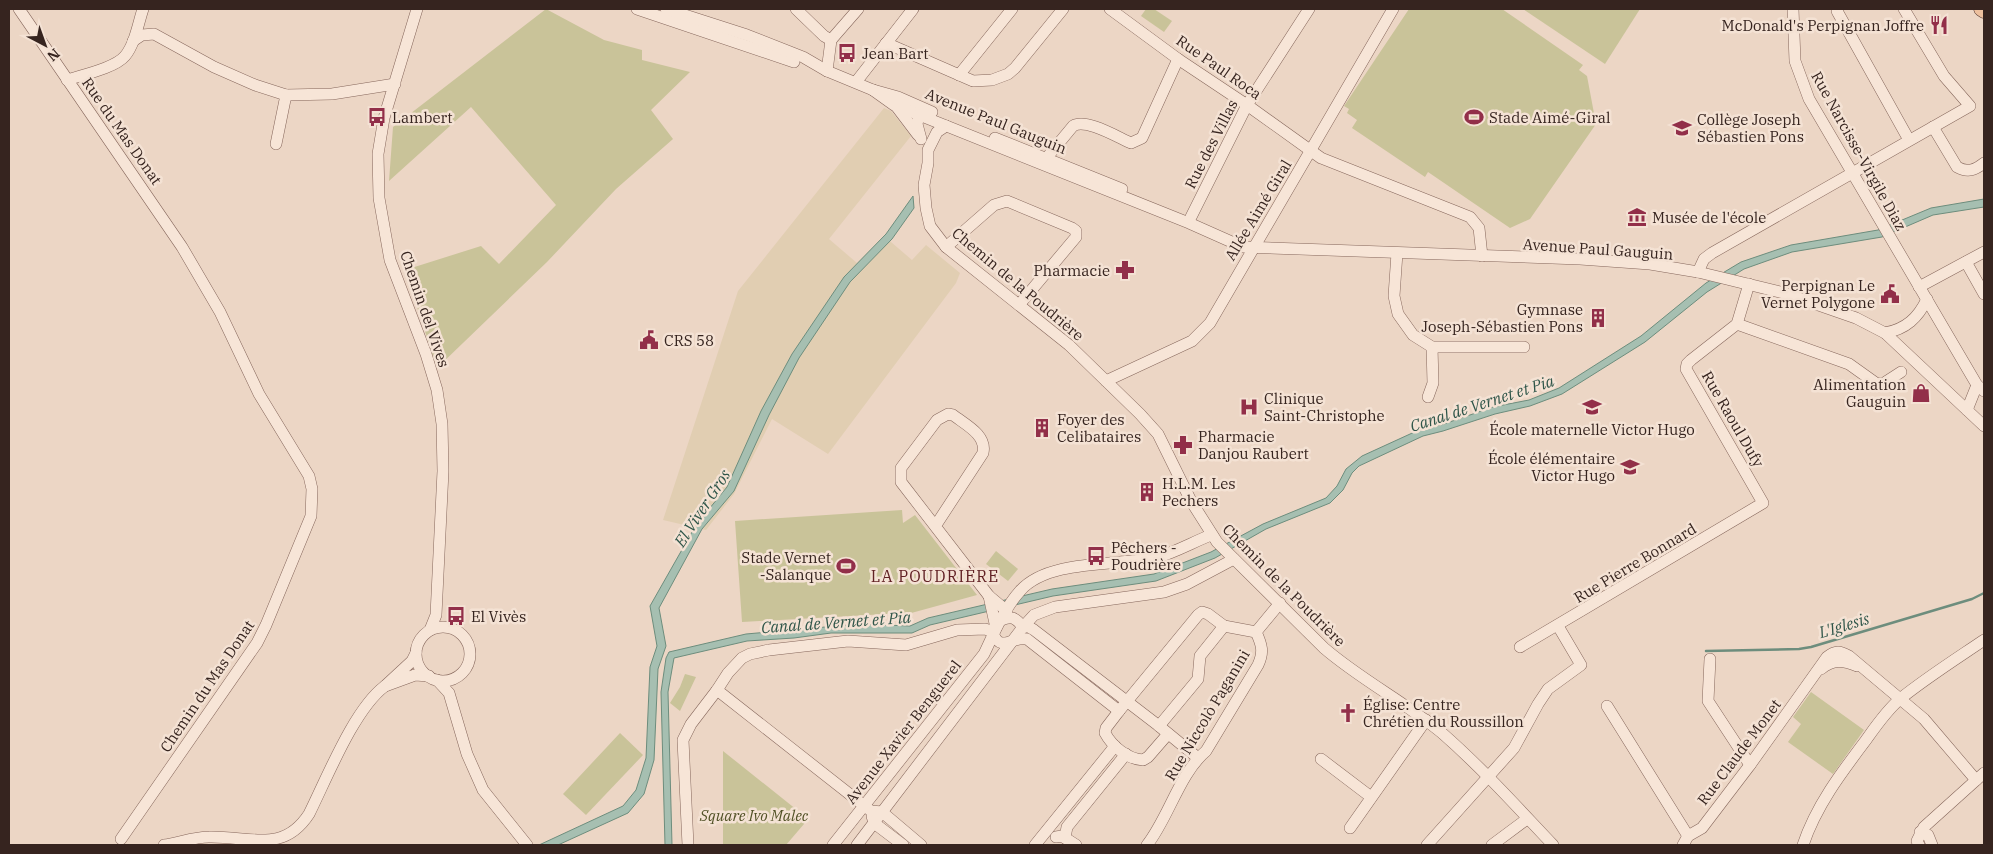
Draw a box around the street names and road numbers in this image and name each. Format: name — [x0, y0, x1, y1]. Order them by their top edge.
street label: Rue Paul Roca — [1173, 31, 1265, 103]
street label: Rue Narcisse-Virgile Diaz — [1807, 68, 1911, 234]
street label: Rue du Mas Donat — [78, 74, 166, 188]
street label: Avenue Paul Gauguin — [923, 84, 1070, 158]
street label: Rue des Villas — [1180, 96, 1242, 192]
street label: Allée Aimé Giral — [1220, 156, 1296, 264]
street label: Chemin de la Poudrière — [948, 223, 1088, 345]
street label: Avenue Paul Gauguin — [1522, 234, 1674, 264]
street label: Chemin del Vives — [396, 248, 454, 370]
street label: Rue Raoul Dufy — [1698, 368, 1768, 470]
street label: Rue Pierre Bonnard — [1570, 519, 1700, 607]
street label: Chemin de la Poudrière — [1219, 520, 1349, 650]
street label: Chemin du Mas Donat — [156, 616, 258, 756]
street label: Rue Niccolò Paganini — [1160, 646, 1254, 784]
street label: Avenue Xavier Benguerel — [841, 656, 965, 808]
street label: Rue Claude Monet — [1693, 695, 1785, 809]

